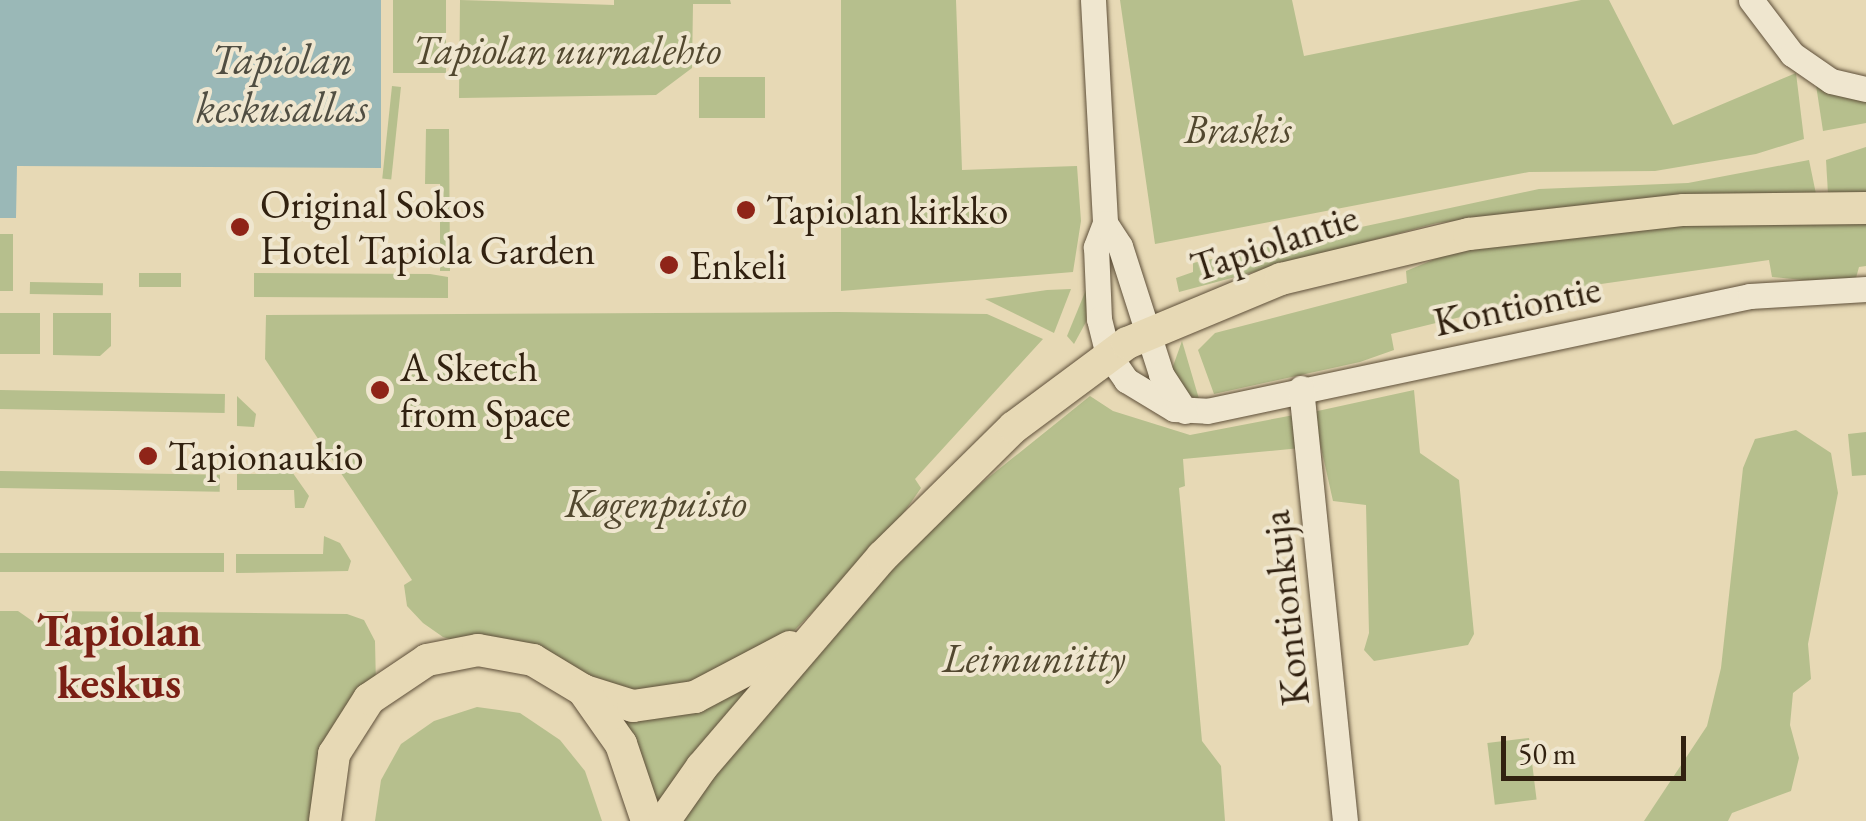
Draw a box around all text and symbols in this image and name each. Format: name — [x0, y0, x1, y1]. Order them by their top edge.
park label: Tapiolan uurnalehto — [413, 26, 721, 74]
water label: Tapiolan keskusallas — [196, 35, 368, 134]
park label: Braskis — [1184, 105, 1292, 153]
place label: Original Sokos Hotel Tapiola Garden — [260, 180, 595, 274]
place label: Tapiolan kirkko — [766, 186, 1008, 234]
street label: Tapiolantie — [1184, 192, 1364, 292]
marker: Tapiolan kirkko — [735, 199, 757, 221]
marker: Original Sokos Hotel Tapiola Garden — [229, 216, 251, 238]
place label: Enkeli — [689, 241, 786, 289]
marker: Enkeli — [658, 254, 680, 276]
street label: Kontiontie — [1429, 264, 1605, 346]
place label: A Sketch from Space — [400, 343, 571, 437]
marker: A Sketch from Space — [369, 379, 391, 401]
place label: Tapionaukio — [168, 432, 363, 480]
marker: Tapionaukio — [137, 445, 159, 467]
park label: Køgenpuisto — [565, 479, 747, 527]
street label: Kontionkuja — [1251, 508, 1319, 708]
district label: Tapiolan keskus — [37, 604, 201, 710]
park label: Leimuniitty — [942, 634, 1126, 682]
scale bar — [1506, 716, 1691, 778]
text: 50 m — [1518, 734, 1576, 773]

